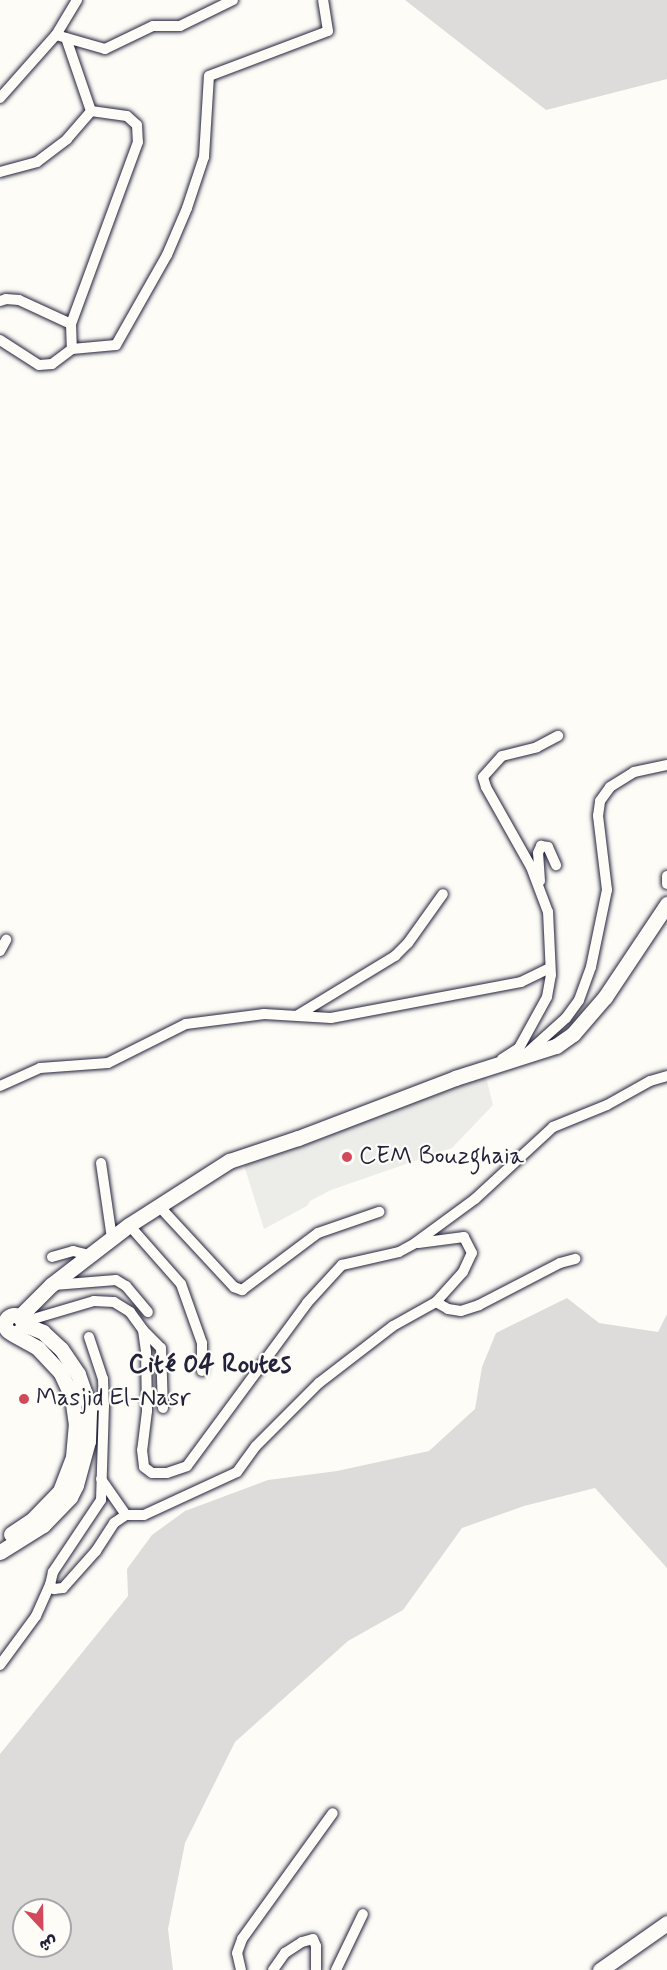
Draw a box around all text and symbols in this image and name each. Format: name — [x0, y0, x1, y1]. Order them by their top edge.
place label: CEM Bouzghaia — [359, 1143, 522, 1171]
marker: CEM Bouzghaia — [340, 1150, 354, 1164]
district label: Cité 04 Routes — [129, 1349, 291, 1381]
place label: Masjid El-Nasr — [36, 1385, 191, 1413]
marker: Masjid El-Nasr — [17, 1392, 31, 1406]
north arrow — [12, 1898, 72, 1958]
text: ش — [36, 1930, 60, 1956]

